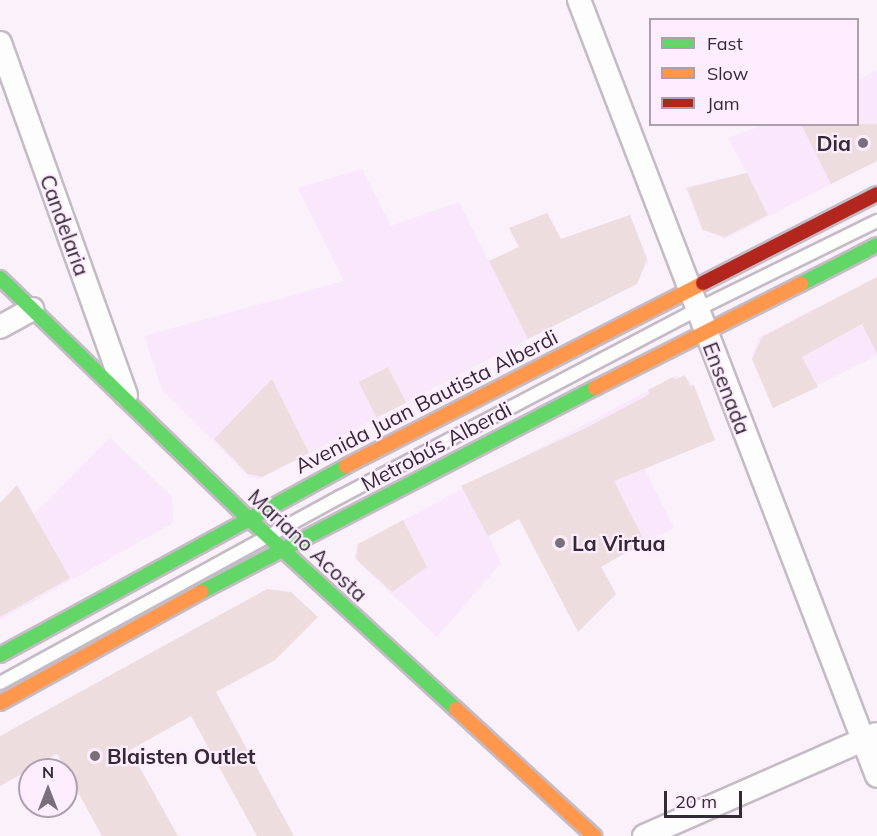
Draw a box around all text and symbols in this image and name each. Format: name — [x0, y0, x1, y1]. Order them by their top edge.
legend — [649, 18, 859, 126]
text: Fast — [707, 32, 743, 55]
text: Slow — [707, 62, 748, 85]
text: Jam — [707, 92, 740, 115]
place label: Dia — [816, 130, 851, 156]
marker: Dia — [856, 136, 870, 150]
street label: Candelaria — [35, 171, 95, 279]
street label: Avenida Juan Bautista Alberdi — [290, 324, 562, 478]
street label: Ensenada — [698, 338, 756, 438]
street label: Metrobús Alberdi — [357, 396, 515, 496]
street label: Mariano Acosta — [243, 483, 373, 607]
place label: La Virtua — [572, 530, 665, 556]
marker: La Virtua — [553, 536, 567, 550]
place label: Blaisten Outlet — [107, 743, 256, 769]
marker: Blaisten Outlet — [88, 749, 102, 763]
north arrow — [18, 758, 78, 818]
text: N — [42, 762, 54, 782]
scale bar — [667, 779, 745, 817]
text: 20 m — [675, 790, 717, 813]

